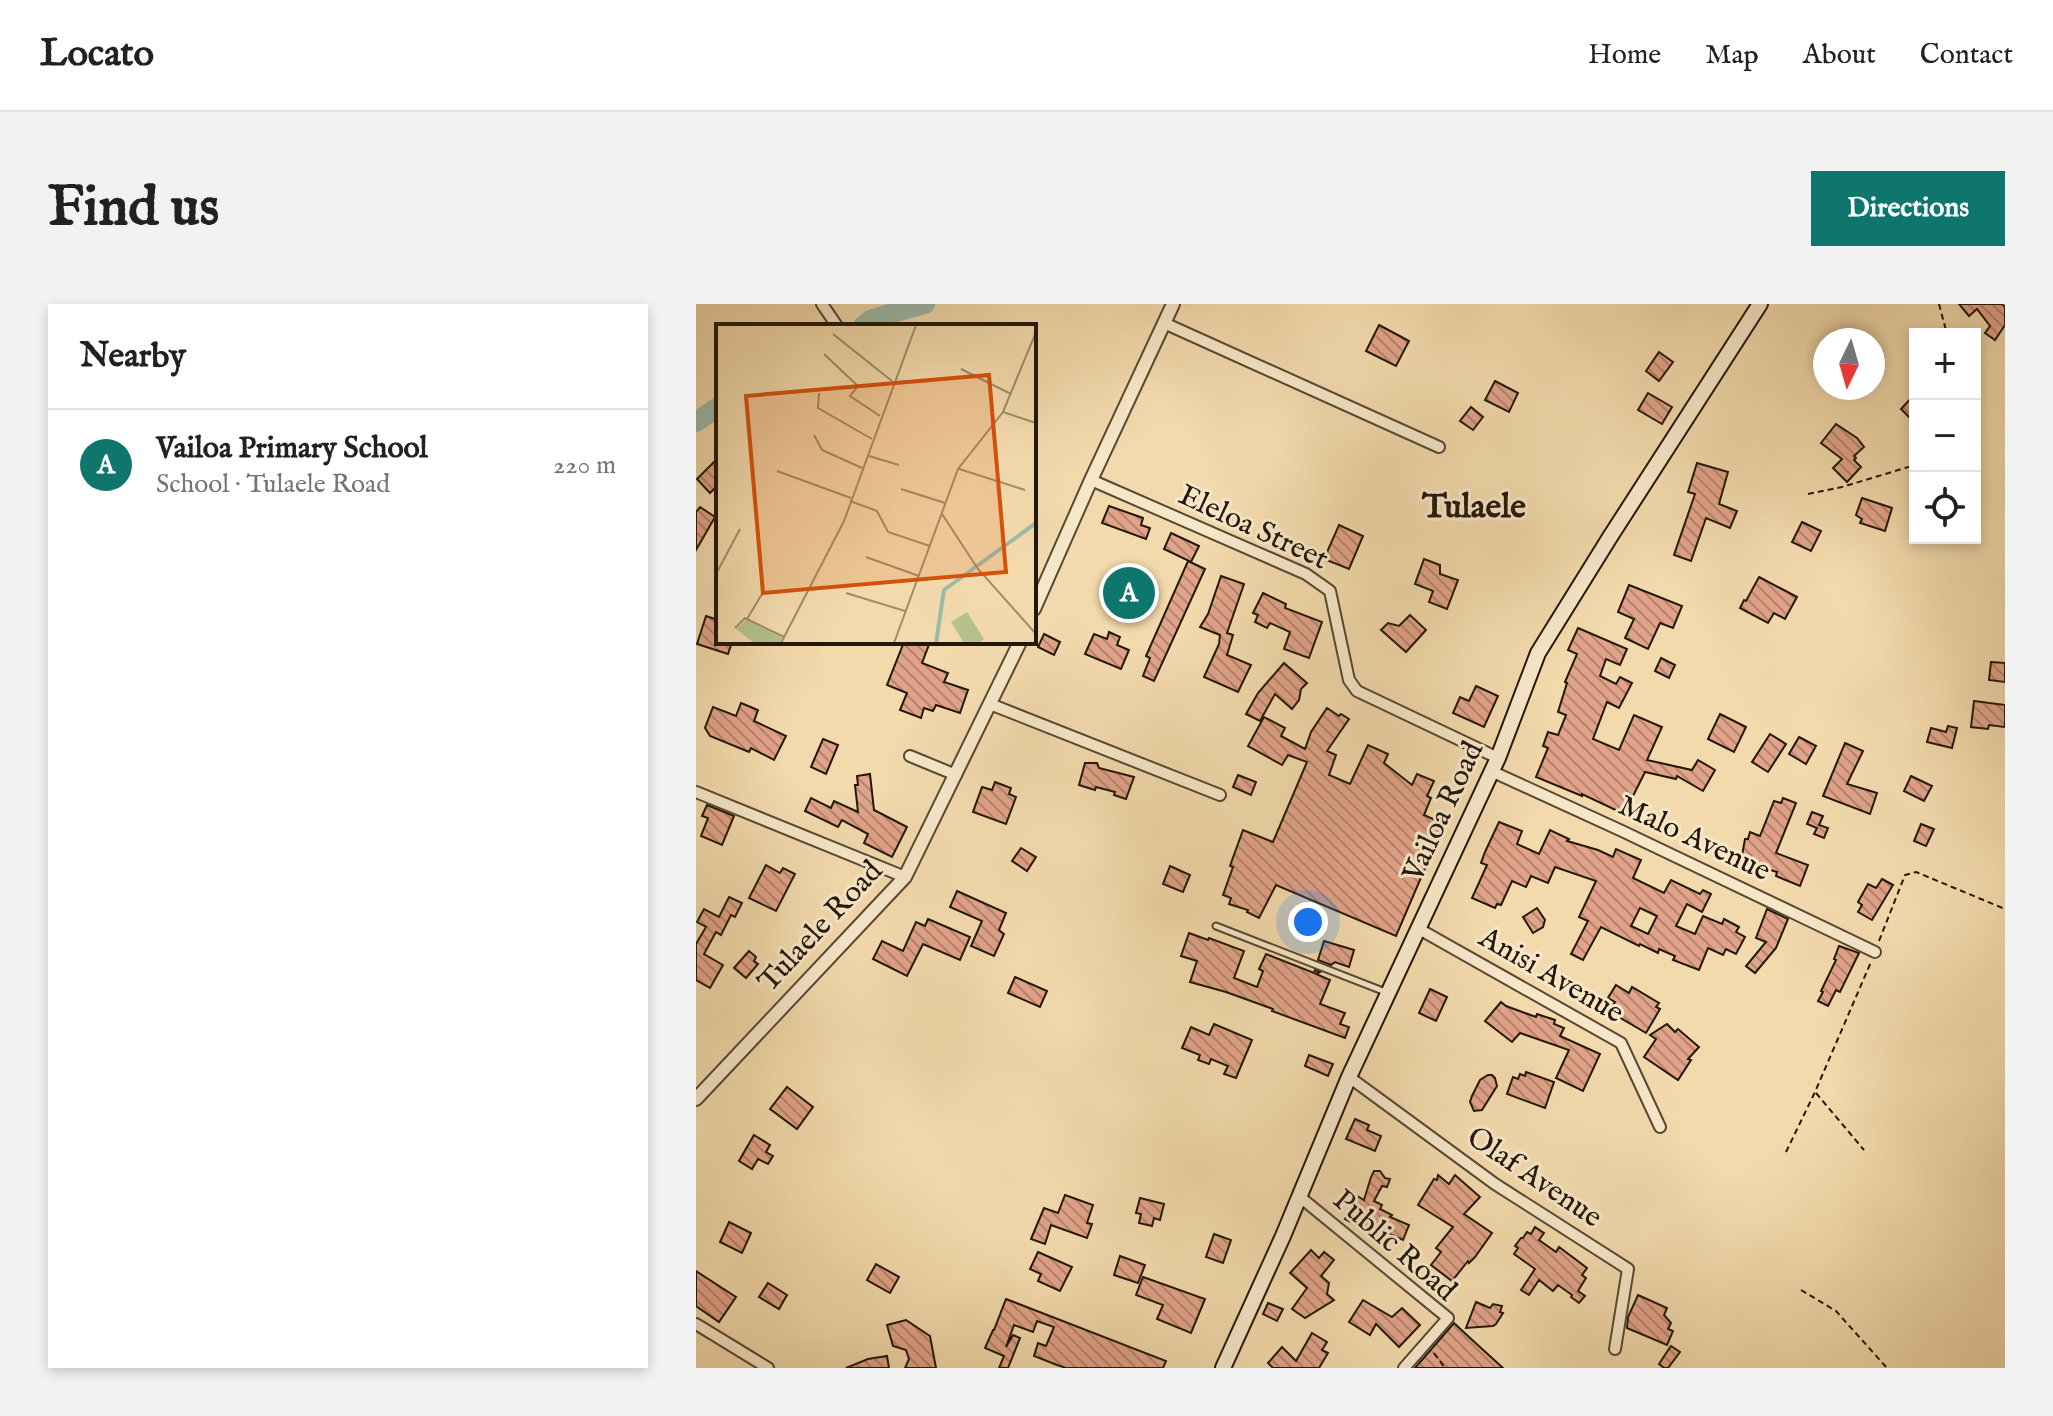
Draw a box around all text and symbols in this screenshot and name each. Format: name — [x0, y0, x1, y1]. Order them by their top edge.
text: Locato — [40, 31, 154, 79]
text: Home — [1588, 38, 1661, 73]
text: Map — [1705, 38, 1759, 73]
text: About — [1803, 38, 1876, 73]
text: Contact — [1920, 38, 2013, 73]
button: Directions — [1811, 171, 2005, 246]
text: Find us — [48, 173, 219, 244]
inset map — [716, 324, 1036, 644]
north arrow — [1813, 328, 1885, 400]
map controls — [1909, 328, 1981, 544]
button: + — [1909, 328, 1981, 400]
text: Nearby — [80, 335, 186, 378]
button: − — [1909, 400, 1981, 472]
text: Vailoa Primary School — [156, 430, 428, 468]
text: A — [97, 449, 115, 482]
text: 220 m — [553, 449, 616, 482]
text: School · Tulaele Road — [156, 468, 390, 501]
button: locate — [1909, 472, 1981, 544]
street label: Eleloa Street — [1172, 477, 1334, 579]
district label: Tulaele — [1421, 486, 1526, 529]
pin: A — [1103, 563, 1155, 623]
street label: Vailoa Road — [1395, 735, 1493, 889]
street label: Malo Avenue — [1612, 787, 1776, 891]
street label: Tulaele Road — [751, 853, 892, 1001]
your location — [1288, 902, 1328, 942]
street label: Anisi Avenue — [1471, 919, 1630, 1033]
street label: Olaf Avenue — [1459, 1119, 1609, 1237]
street label: Public Road — [1324, 1182, 1465, 1311]

